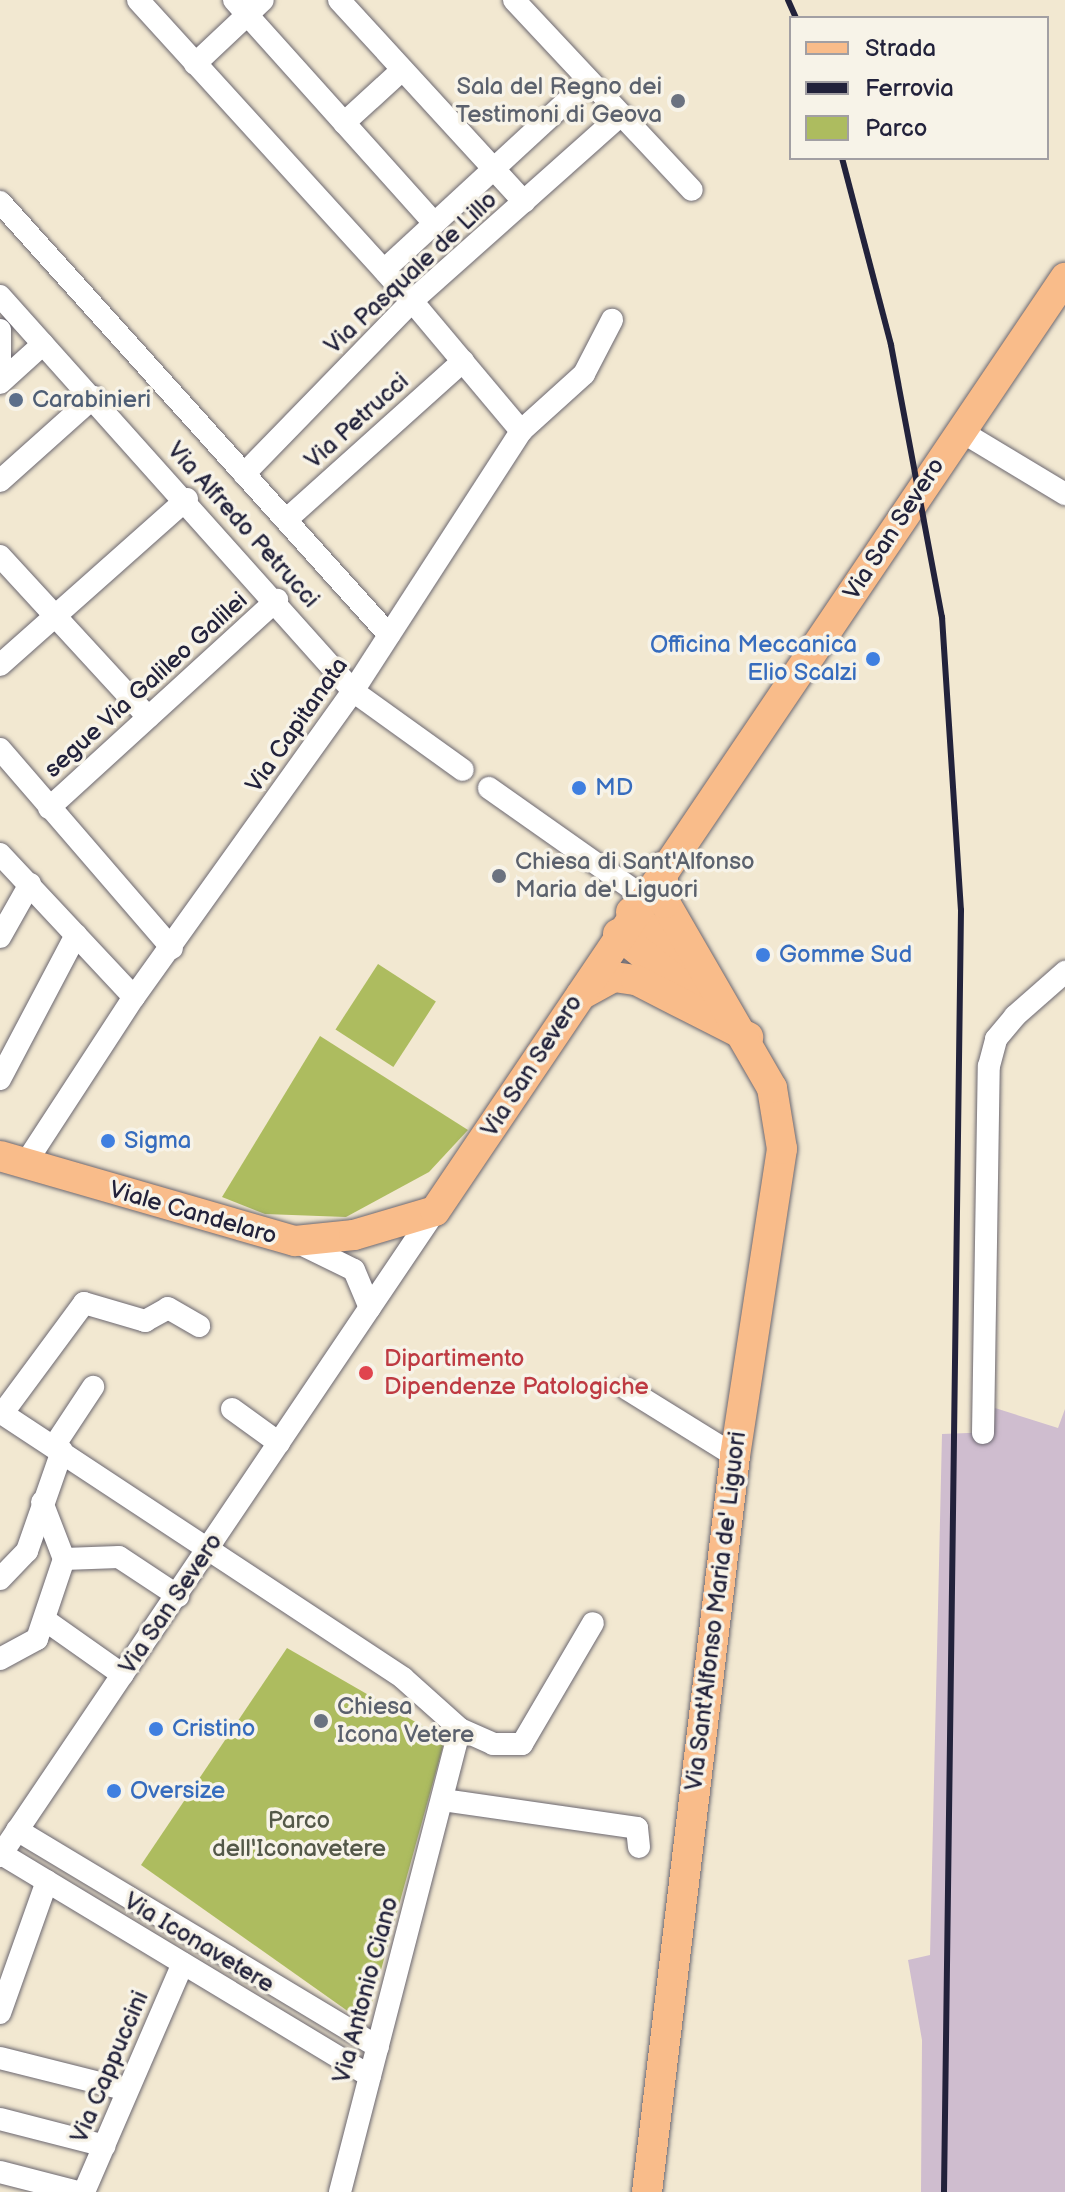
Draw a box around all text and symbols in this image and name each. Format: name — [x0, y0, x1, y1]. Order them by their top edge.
legend — [789, 16, 1049, 160]
text: Strada — [865, 34, 936, 63]
place label: Sala del Regno dei Testimoni di Geova — [455, 73, 662, 129]
text: Ferrovia — [865, 74, 954, 103]
marker: Sala del Regno dei Testimoni di Geova — [669, 92, 687, 110]
text: Parco — [865, 114, 927, 143]
street label: Via Pasquale de Lillo — [319, 186, 503, 360]
street label: Via Petrucci — [299, 367, 415, 475]
place label: Carabinieri — [32, 386, 151, 414]
marker: Carabinieri — [7, 391, 25, 409]
street label: Via Alfredo Petrucci — [161, 436, 325, 614]
street label: Via San Severo — [837, 452, 951, 606]
street label: segue Via Galileo Galilei — [38, 586, 254, 784]
place label: Officina Meccanica Elio Scalzi — [650, 631, 857, 687]
marker: Officina Meccanica Elio Scalzi — [864, 650, 882, 668]
street label: Via Capitanata — [240, 652, 354, 798]
place label: MD — [595, 774, 633, 802]
marker: MD — [570, 779, 588, 797]
place label: Chiesa di Sant'Alfonso Maria de' Liguori — [515, 848, 755, 904]
marker: Chiesa di Sant'Alfonso Maria de' Liguori — [490, 867, 508, 885]
place label: Gomme Sud — [779, 941, 913, 969]
marker: Gomme Sud — [754, 946, 772, 964]
street label: Via San Severo — [475, 989, 589, 1143]
place label: Sigma — [124, 1127, 191, 1155]
marker: Sigma — [99, 1132, 117, 1150]
street label: Viale Candelaro — [106, 1175, 280, 1251]
place label: Dipartimento Dipendenze Patologiche — [384, 1345, 649, 1401]
marker: Dipartimento Dipendenze Patologiche — [355, 1362, 377, 1384]
street label: Via Sant'Alfonso Maria de' Liguori — [680, 1430, 752, 1792]
street label: Via San Severo — [113, 1528, 229, 1680]
place label: Chiesa Icona Vetere — [337, 1693, 475, 1749]
marker: Chiesa Icona Vetere — [312, 1712, 330, 1730]
place label: Cristino — [172, 1715, 255, 1743]
marker: Cristino — [147, 1720, 165, 1738]
place label: Oversize — [130, 1777, 225, 1805]
marker: Oversize — [105, 1782, 123, 1800]
park label: Parco dell'Iconavetere — [212, 1807, 386, 1863]
street label: Via Iconavetere — [119, 1887, 279, 1999]
street label: Via Antonio Ciano — [327, 1894, 405, 2086]
street label: Via Cappuccini — [65, 1987, 155, 2147]

